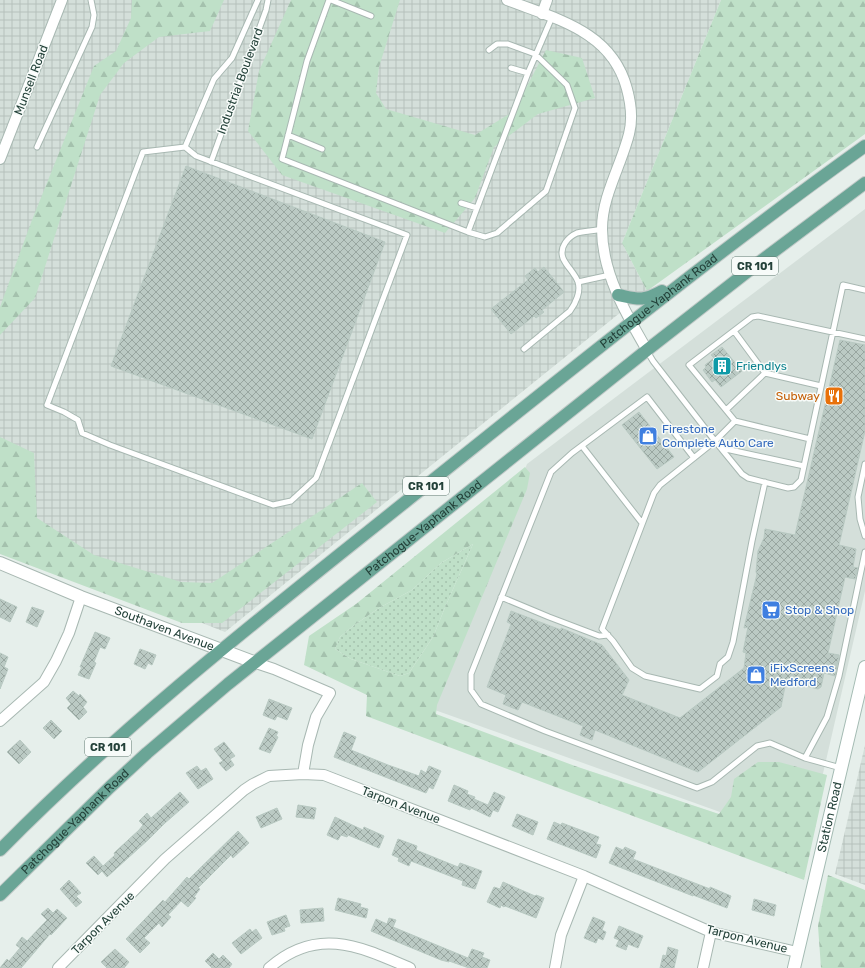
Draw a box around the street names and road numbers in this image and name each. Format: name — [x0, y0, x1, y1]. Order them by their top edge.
street label: Industrial Boulevard — [214, 26, 266, 136]
street label: Munsell Road — [11, 43, 51, 117]
street label: Patchogue-Yaphank Road — [597, 251, 720, 351]
road number: CR 101 — [732, 257, 778, 275]
street label: Patchogue-Yaphank Road — [363, 477, 485, 579]
road number: CR 101 — [403, 477, 449, 495]
street label: Southaven Avenue — [113, 603, 216, 654]
road number: CR 101 — [85, 738, 131, 756]
street label: Patchogue-Yaphank Road — [18, 766, 132, 877]
street label: Station Road — [815, 781, 845, 854]
street label: Tarpon Avenue — [360, 784, 443, 827]
street label: Tarpon Avenue — [69, 889, 137, 957]
street label: Tarpon Avenue — [705, 922, 789, 956]

